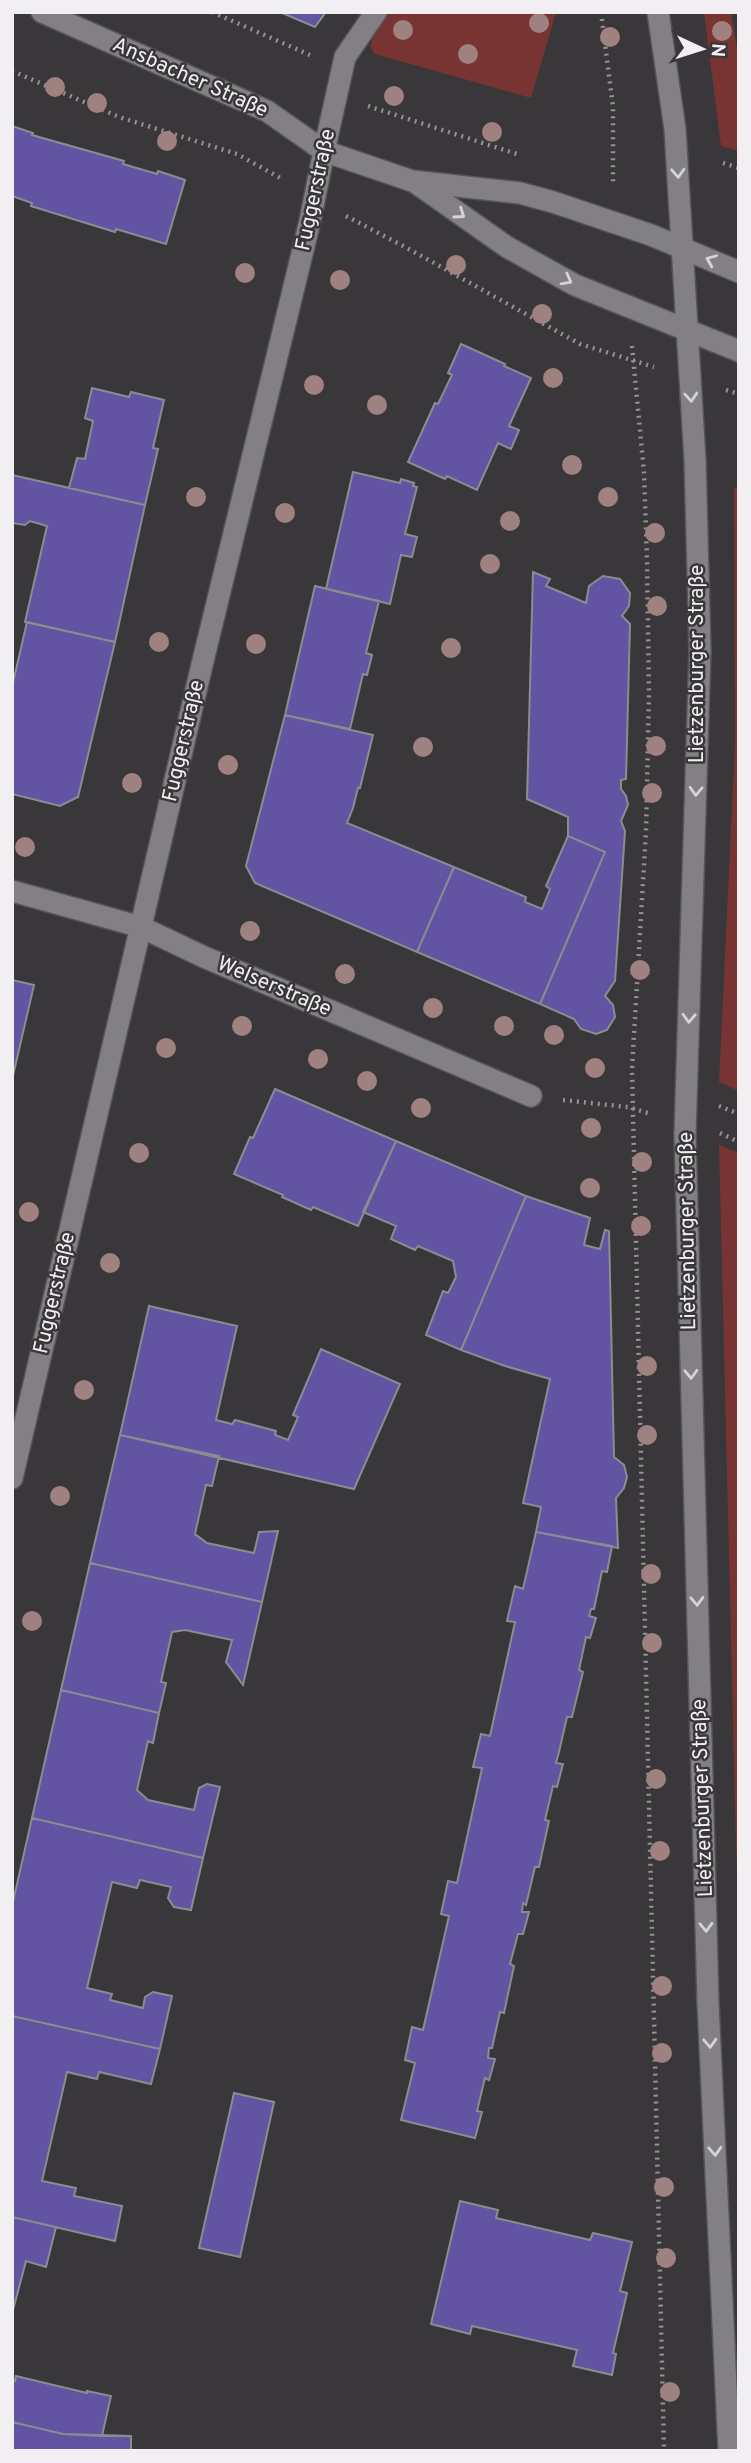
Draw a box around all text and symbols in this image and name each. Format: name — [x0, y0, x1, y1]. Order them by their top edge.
north arrow — [667, 14, 737, 84]
street label: Ansbacher Straße — [108, 32, 272, 124]
text: N — [705, 42, 729, 58]
street label: Fuggerstraße — [290, 126, 342, 254]
one-way arrow — [670, 167, 685, 178]
one-way arrow — [452, 206, 465, 218]
one-way arrow — [705, 254, 718, 268]
one-way arrow — [560, 272, 572, 286]
one-way arrow — [683, 391, 698, 402]
street label: Lietzenburger Straße — [684, 565, 711, 763]
street label: Fuggerstraße — [157, 677, 211, 805]
one-way arrow — [688, 786, 704, 796]
street label: Welserstraße — [213, 951, 335, 1023]
one-way arrow — [682, 1013, 697, 1024]
street label: Lietzenburger Straße — [673, 1132, 703, 1330]
street label: Fuggerstraße — [28, 1229, 82, 1357]
one-way arrow — [684, 1368, 699, 1379]
one-way arrow — [690, 1596, 705, 1607]
street label: Lietzenburger Straße — [686, 1698, 720, 1898]
one-way arrow — [698, 1922, 714, 1932]
one-way arrow — [703, 2037, 718, 2048]
one-way arrow — [708, 2145, 723, 2156]

